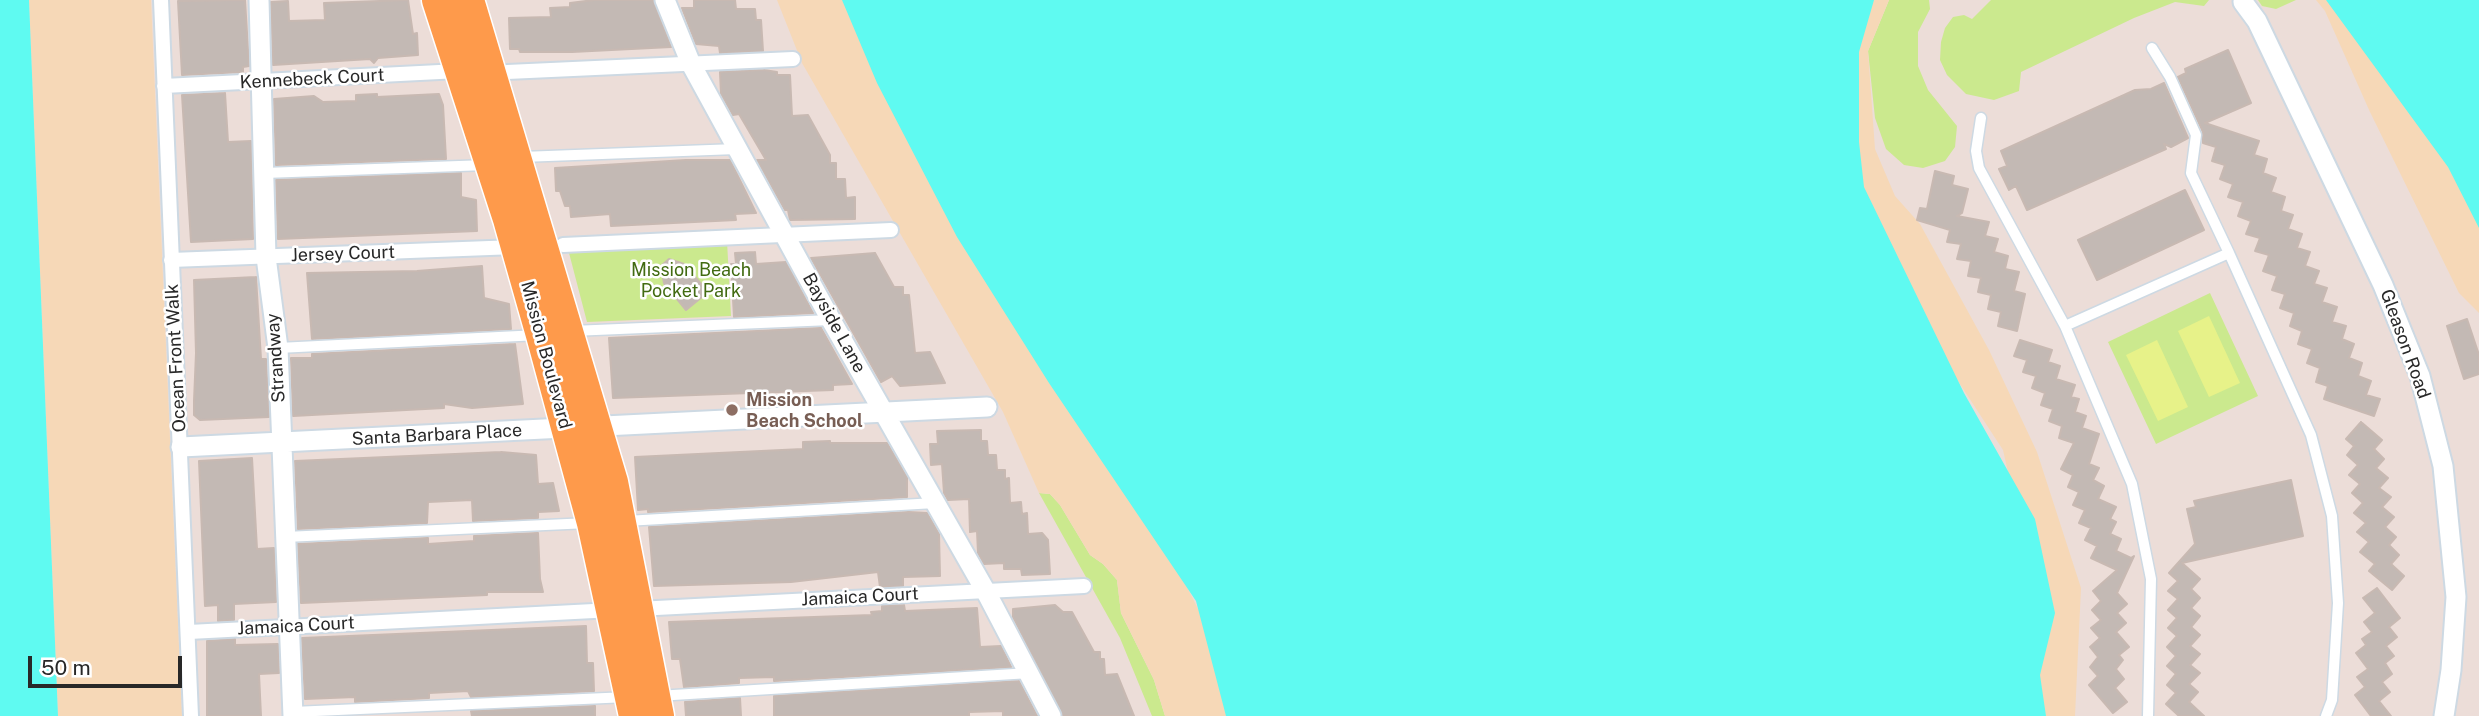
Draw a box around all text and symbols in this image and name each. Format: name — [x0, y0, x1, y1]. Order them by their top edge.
street label: Kennebeck Court — [239, 64, 385, 94]
street label: Jersey Court — [291, 241, 395, 267]
park label: Mission Beach Pocket Park — [631, 259, 751, 302]
street label: Bayside Lane — [798, 269, 870, 377]
street label: Mission Boulevard — [516, 279, 576, 431]
street label: Ocean Front Walk — [161, 283, 191, 433]
street label: Gleason Road — [2375, 286, 2435, 402]
street label: Strandway — [262, 313, 290, 403]
place label: Mission Beach School — [746, 389, 863, 432]
marker: Mission Beach School — [724, 402, 740, 418]
street label: Santa Barbara Place — [351, 420, 523, 450]
street label: Jamaica Court — [801, 583, 919, 611]
street label: Jamaica Court — [237, 612, 355, 640]
scale bar — [32, 642, 186, 686]
text: 50 m — [41, 655, 91, 680]

